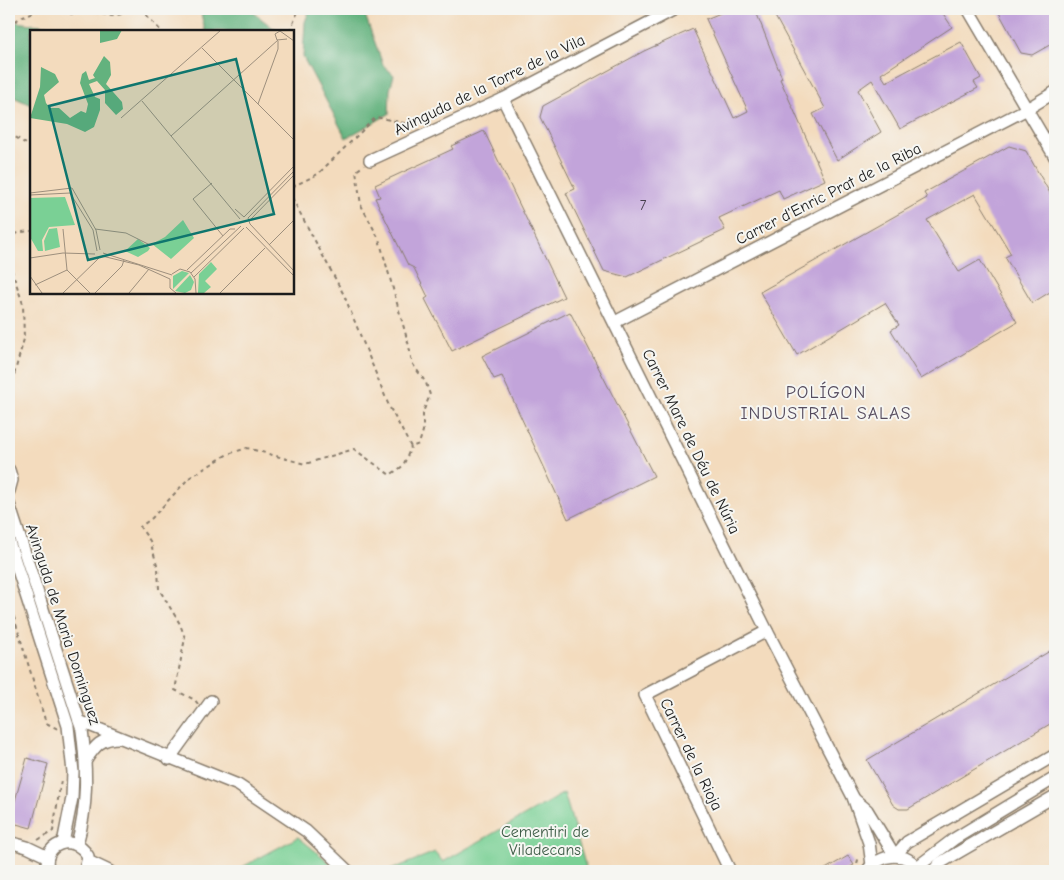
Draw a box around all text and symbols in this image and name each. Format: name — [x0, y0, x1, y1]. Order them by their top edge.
inset map — [30, 30, 294, 294]
street label: Avinguda de la Torre de la Vila — [391, 31, 588, 139]
street label: Carrer d'Enric Prat de la Riba — [733, 139, 924, 249]
house number: 7 — [640, 197, 647, 214]
street label: Carrer Mare de Déu de Núria — [638, 346, 744, 537]
district label: POLÍGON INDUSTRIAL SALAS — [740, 381, 912, 424]
street label: Avinguda de Maria Dominguez — [22, 522, 104, 727]
street label: Carrer de la Rioja — [656, 695, 726, 814]
park label: Cementiri de Viladecans — [501, 823, 589, 859]

